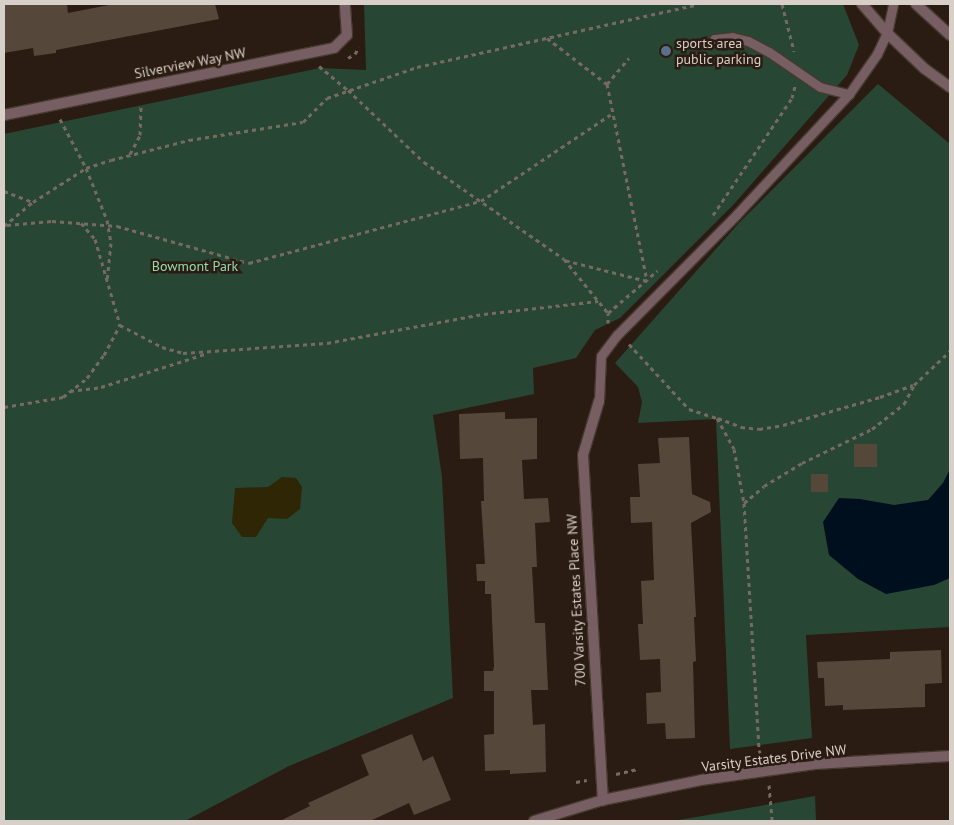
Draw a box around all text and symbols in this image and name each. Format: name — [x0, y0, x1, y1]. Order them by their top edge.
place label: sports area public parking — [676, 35, 761, 68]
street label: Silverview Way NW — [132, 44, 248, 82]
marker: sports area public parking — [660, 45, 672, 57]
park label: Bowmont Park — [152, 258, 238, 274]
street label: 700 Varsity Estates Place NW — [563, 513, 589, 687]
street label: Varsity Estates Drive NW — [700, 741, 848, 775]

